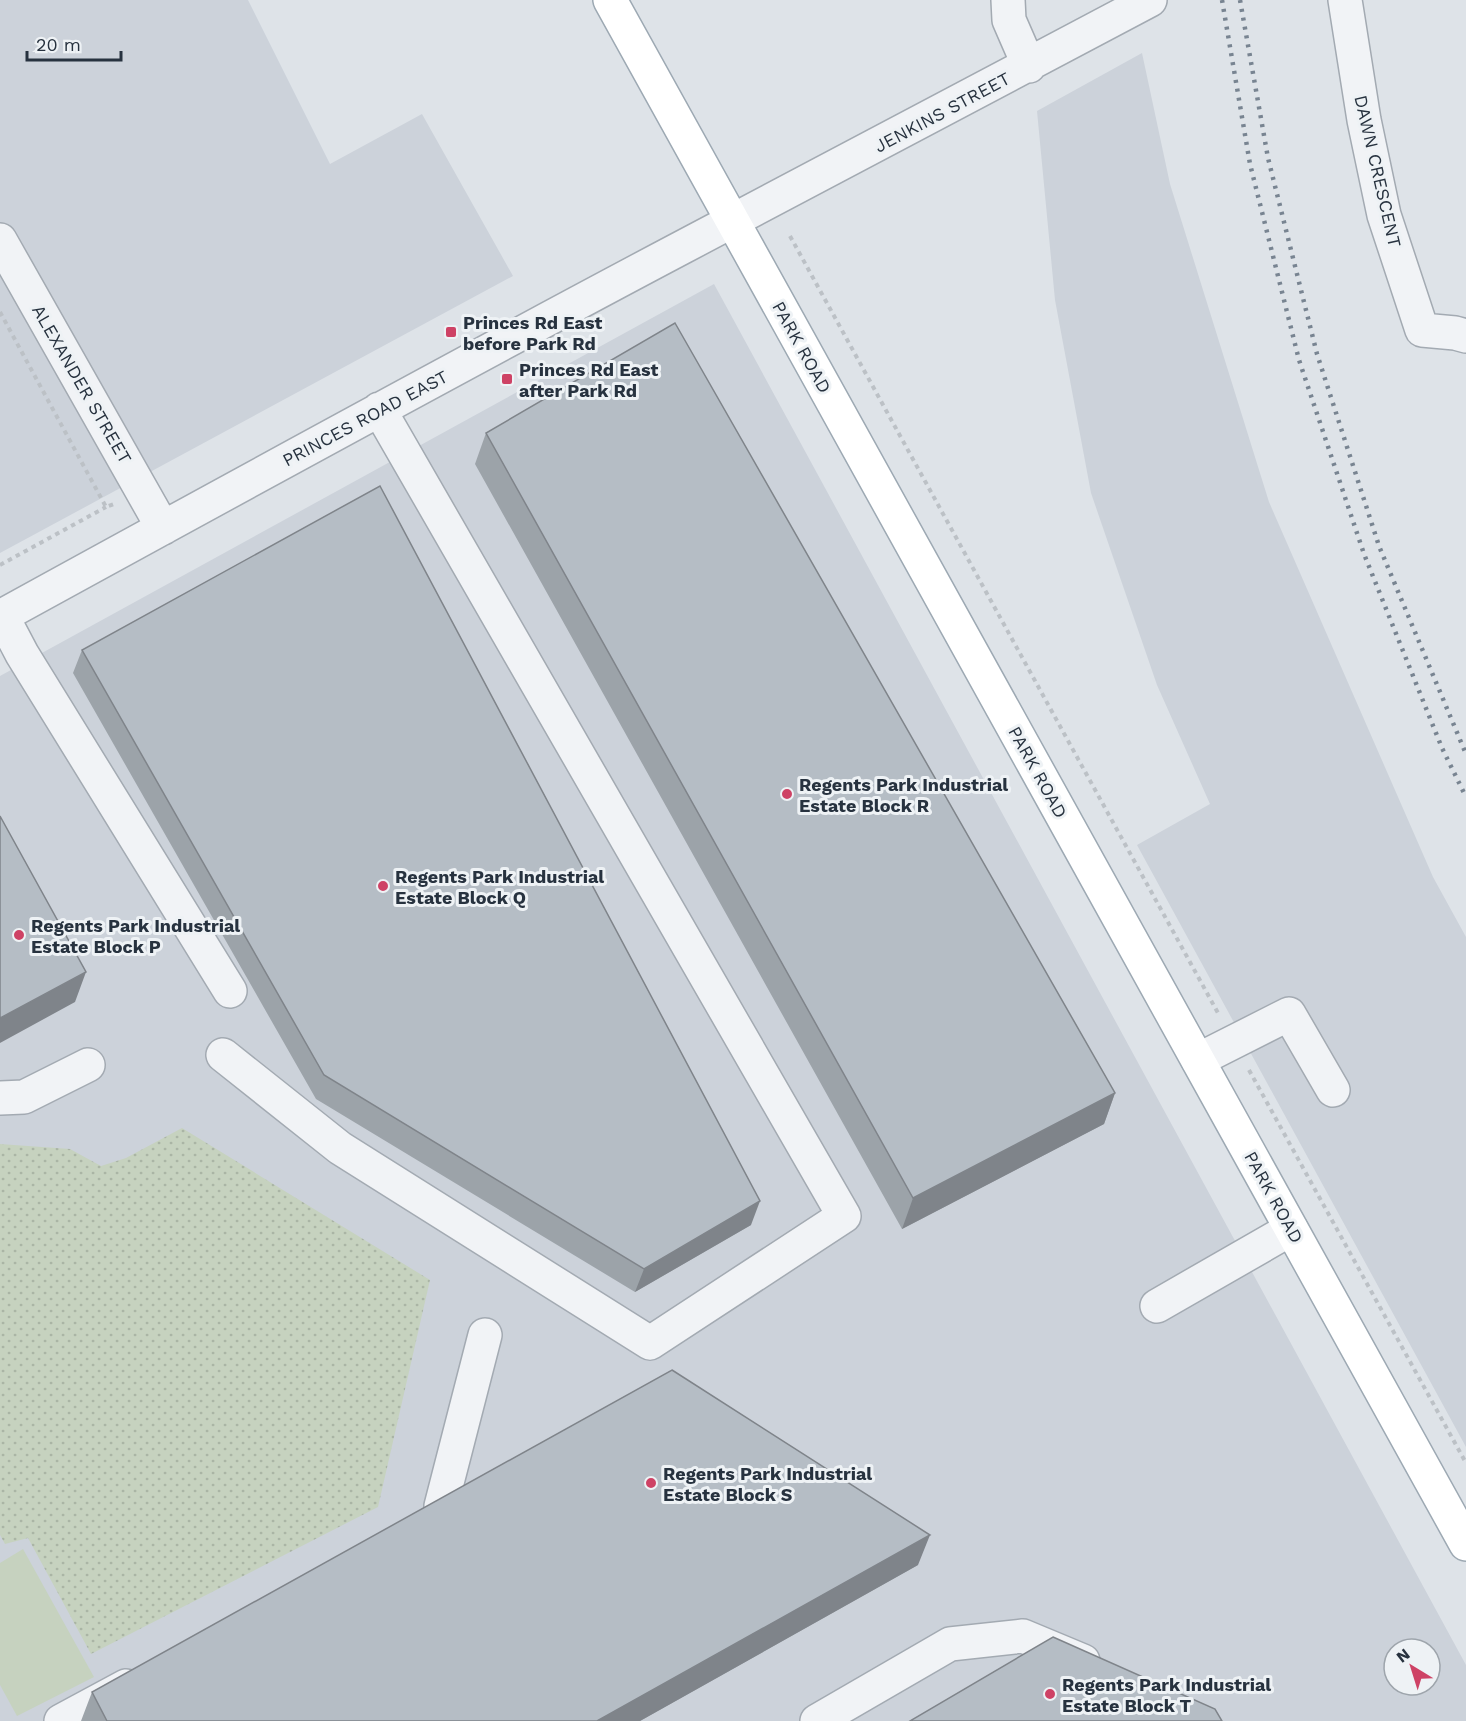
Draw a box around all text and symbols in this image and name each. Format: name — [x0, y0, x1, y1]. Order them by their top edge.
scale bar — [27, 24, 122, 62]
text: 20 m — [36, 34, 81, 55]
street label: JENKINS STREET — [871, 67, 1014, 157]
street label: DAWN CRESCENT — [1350, 93, 1406, 249]
street label: PARK ROAD — [768, 298, 836, 396]
street label: ALEXANDER STREET — [28, 301, 136, 467]
place label: Princes Rd East before Park Rd — [463, 312, 603, 354]
marker: Princes Rd East before Park Rd — [444, 325, 458, 339]
place label: Princes Rd East after Park Rd — [519, 359, 659, 401]
street label: PRINCES ROAD EAST — [279, 365, 451, 470]
marker: Princes Rd East after Park Rd — [500, 372, 514, 386]
street label: PARK ROAD — [1004, 723, 1072, 821]
place label: Regents Park Industrial Estate Block R — [799, 774, 1008, 816]
marker: Regents Park Industrial Estate Block R — [780, 787, 794, 801]
place label: Regents Park Industrial Estate Block Q — [395, 866, 604, 908]
marker: Regents Park Industrial Estate Block Q — [376, 879, 390, 893]
place label: Regents Park Industrial Estate Block P — [31, 915, 240, 957]
marker: Regents Park Industrial Estate Block P — [12, 928, 26, 942]
street label: PARK ROAD — [1240, 1148, 1308, 1246]
place label: Regents Park Industrial Estate Block S — [663, 1463, 872, 1505]
marker: Regents Park Industrial Estate Block S — [644, 1476, 658, 1490]
north arrow — [1382, 1637, 1442, 1697]
text: N — [1393, 1644, 1414, 1667]
place label: Regents Park Industrial Estate Block T — [1062, 1674, 1271, 1716]
marker: Regents Park Industrial Estate Block T — [1043, 1687, 1057, 1701]

